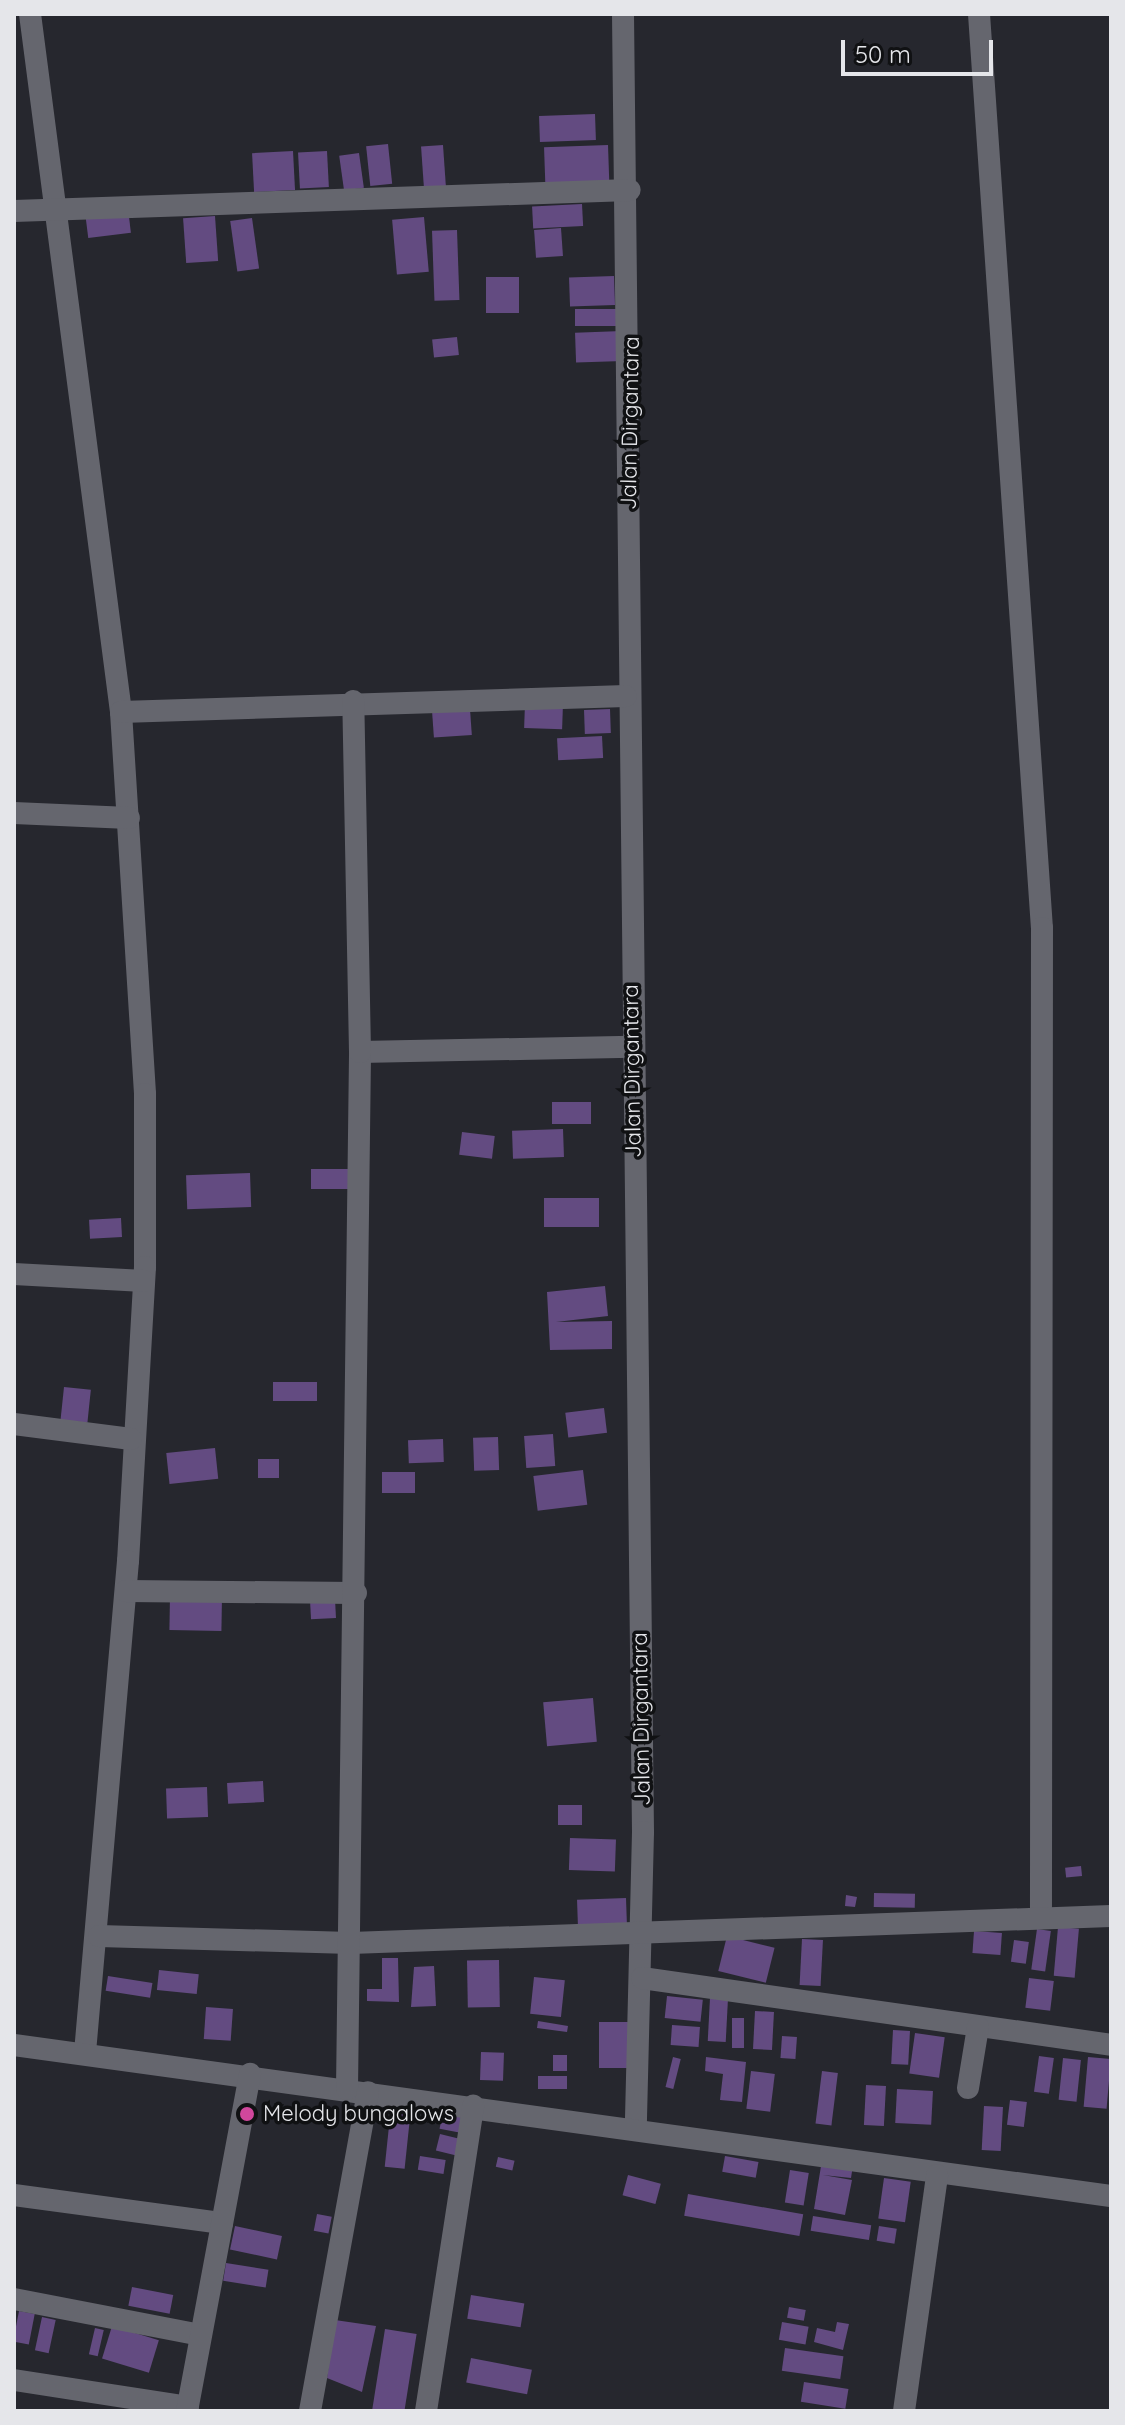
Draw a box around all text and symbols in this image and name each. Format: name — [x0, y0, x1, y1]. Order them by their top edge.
scale bar — [845, 24, 997, 74]
text: 50 m — [855, 39, 911, 69]
street label: Jalan Dirgantara — [615, 336, 645, 510]
street label: Jalan Dirgantara — [617, 984, 647, 1158]
street label: Jalan Dirgantara — [626, 1632, 656, 1806]
place label: Melody bungalows — [263, 2101, 454, 2127]
marker: Melody bungalows — [238, 2105, 256, 2123]

